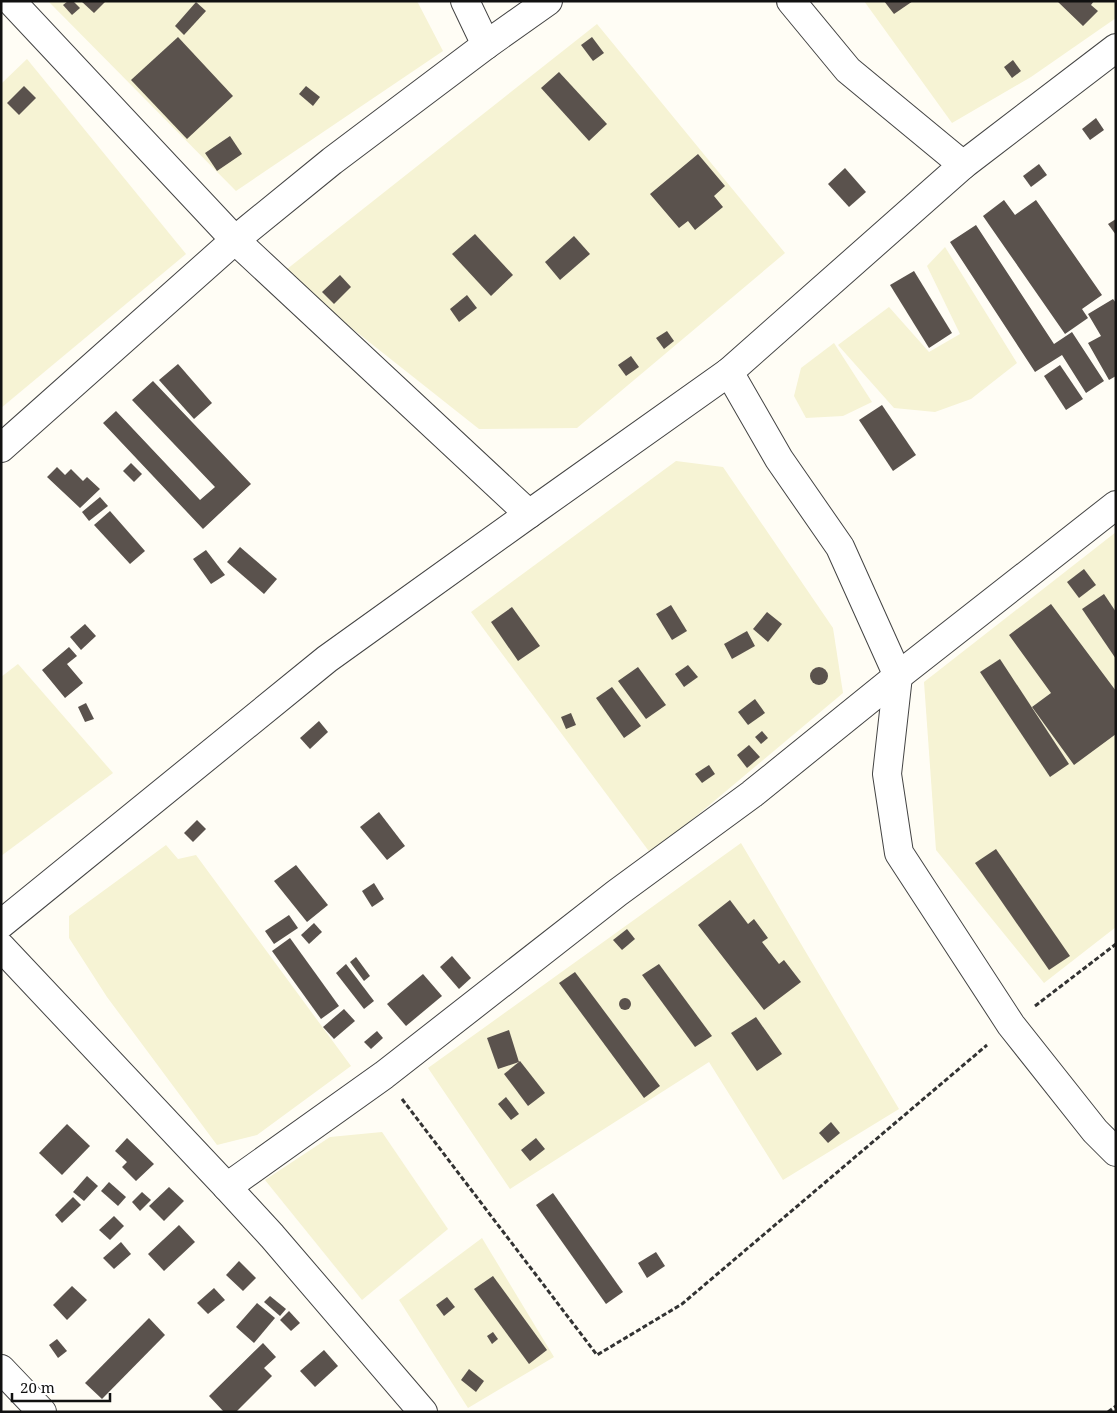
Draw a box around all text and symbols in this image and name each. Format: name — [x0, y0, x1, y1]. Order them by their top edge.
scale bar — [12, 1370, 110, 1402]
text: 20 m — [20, 1377, 55, 1397]

